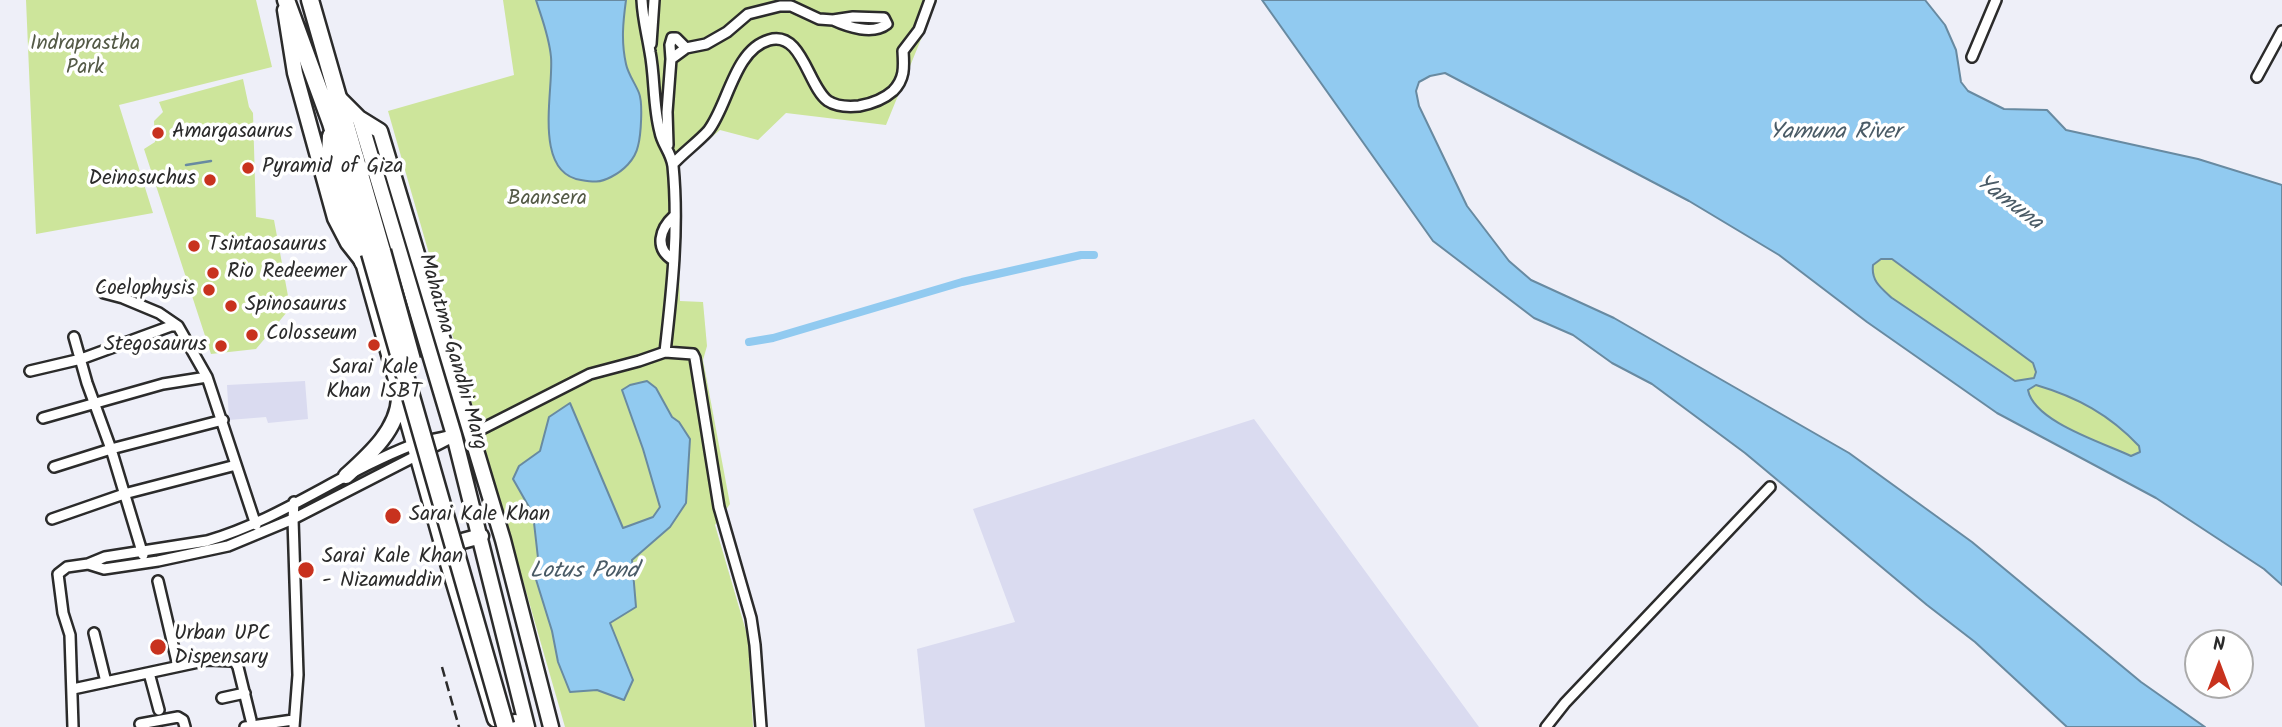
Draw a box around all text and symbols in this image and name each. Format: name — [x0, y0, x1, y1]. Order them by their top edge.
park label: Indraprastha Park — [30, 32, 140, 82]
place label: Amargasaurus — [172, 120, 293, 146]
water label: Yamuna River — [1769, 120, 1901, 148]
marker: Amargasaurus — [150, 125, 166, 141]
place label: Pyramid of Giza — [262, 155, 403, 181]
marker: Pyramid of Giza — [240, 160, 256, 176]
place label: Deinosuchus — [89, 167, 196, 193]
water label: Yamuna — [1969, 170, 2047, 238]
marker: Deinosuchus — [202, 172, 218, 188]
park label: Baansera — [507, 187, 587, 213]
place label: Tsintaosaurus — [208, 233, 327, 259]
marker: Tsintaosaurus — [186, 238, 202, 254]
street label: Mahatma Gandhi Marg — [411, 251, 491, 453]
place label: Rio Redeemer — [227, 260, 346, 286]
marker: Rio Redeemer — [205, 265, 221, 281]
place label: Coelophysis — [95, 277, 195, 303]
marker: Coelophysis — [201, 282, 217, 298]
place label: Spinosaurus — [245, 293, 347, 319]
marker: Spinosaurus — [223, 298, 239, 314]
place label: Colosseum — [266, 322, 357, 348]
marker: Colosseum — [244, 327, 260, 343]
place label: Stegosaurus — [104, 333, 207, 359]
marker: Sarai Kale Khan ISBT — [366, 337, 382, 353]
marker: Stegosaurus — [213, 338, 229, 354]
place label: Sarai Kale Khan ISBT — [326, 356, 422, 406]
place label: Sarai Kale Khan — [409, 503, 550, 529]
marker: Sarai Kale Khan — [383, 506, 403, 526]
place label: Sarai Kale Khan - Nizamuddin — [322, 545, 463, 595]
water label: Lotus Pond — [530, 559, 638, 587]
marker: Sarai Kale Khan - Nizamuddin — [296, 560, 316, 580]
place label: Urban UPC Dispensary — [174, 622, 271, 672]
north arrow — [2184, 629, 2254, 699]
text: N — [2213, 630, 2225, 660]
marker: Urban UPC Dispensary — [148, 637, 168, 657]

